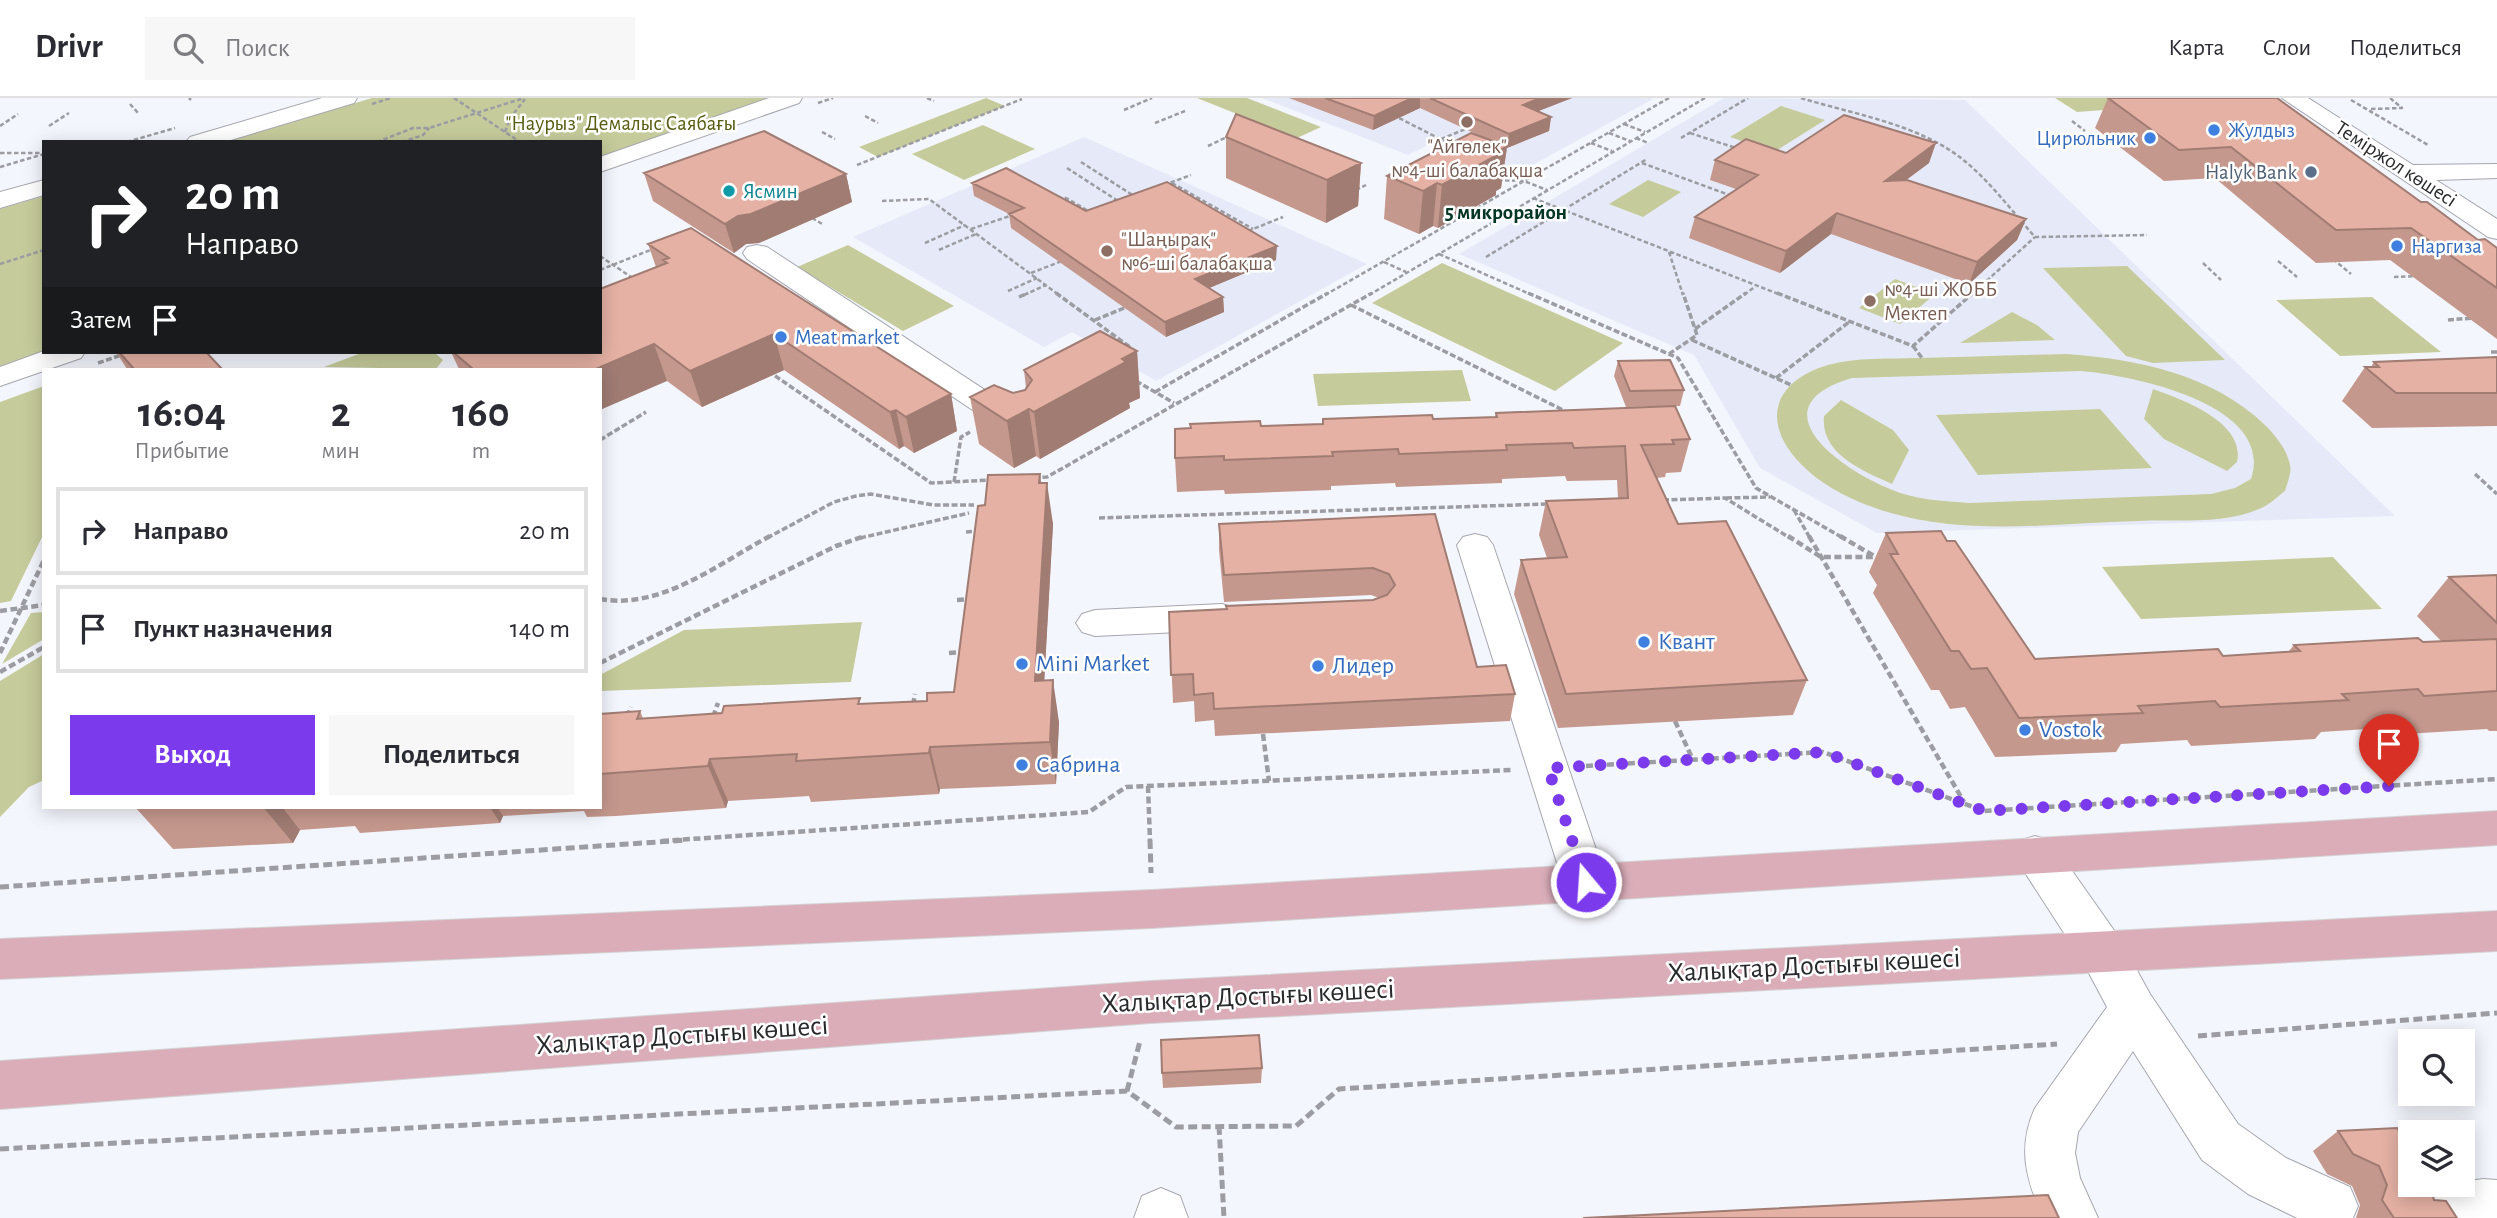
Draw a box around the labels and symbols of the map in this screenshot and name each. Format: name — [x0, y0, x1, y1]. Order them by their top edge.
park label: "Наурыз" Демалыс Саябағы — [505, 113, 737, 134]
marker: "Айгөлек" №4-ші балабақша — [1459, 114, 1475, 130]
street label: Теміржол көшесі — [2332, 117, 2460, 211]
place label: Жулдыз — [2228, 120, 2295, 141]
marker: Жулдыз — [2206, 122, 2222, 138]
place label: Цирюльник — [2036, 128, 2136, 149]
marker: Цирюльник — [2142, 130, 2158, 146]
place label: "Айгөлек" №4-ші балабақша — [1391, 136, 1543, 181]
place label: Halyk Bank — [2205, 162, 2297, 183]
marker: Halyk Bank — [2303, 164, 2319, 180]
place label: Ясмин — [743, 181, 798, 202]
marker: Ясмин — [721, 183, 737, 199]
district label: 5 микрорайон — [1445, 202, 1567, 223]
place label: "Шаңырақ" №6-ші балабақша — [1121, 229, 1273, 274]
place label: Наргиза — [2411, 236, 2482, 257]
marker: Наргиза — [2389, 238, 2405, 254]
marker: "Шаңырақ" №6-ші балабақша — [1099, 243, 1115, 259]
place label: №4-ші ЖОББ Мектеп — [1884, 279, 1997, 324]
marker: №4-ші ЖОББ Мектеп — [1862, 293, 1878, 309]
place label: Meat market — [795, 327, 900, 348]
marker: Meat market — [773, 329, 789, 345]
place label: Квант — [1658, 630, 1715, 654]
marker: Квант — [1636, 634, 1652, 650]
place label: Mini Market — [1036, 652, 1150, 676]
place label: Лидер — [1332, 654, 1394, 678]
marker: Mini Market — [1014, 656, 1030, 672]
marker: Лидер — [1310, 658, 1326, 674]
pin — [2359, 714, 2419, 786]
place label: Vostok — [2039, 718, 2102, 742]
marker: Vostok — [2017, 722, 2033, 738]
place label: Сабрина — [1036, 753, 1120, 777]
marker: Сабрина — [1014, 757, 1030, 773]
position arrow — [1549, 845, 1623, 919]
street label: Халықтар Достығы көшесі — [1667, 944, 1961, 988]
street label: Халықтар Достығы көшесі — [1101, 975, 1395, 1019]
street label: Халықтар Достығы көшесі — [535, 1012, 829, 1060]

